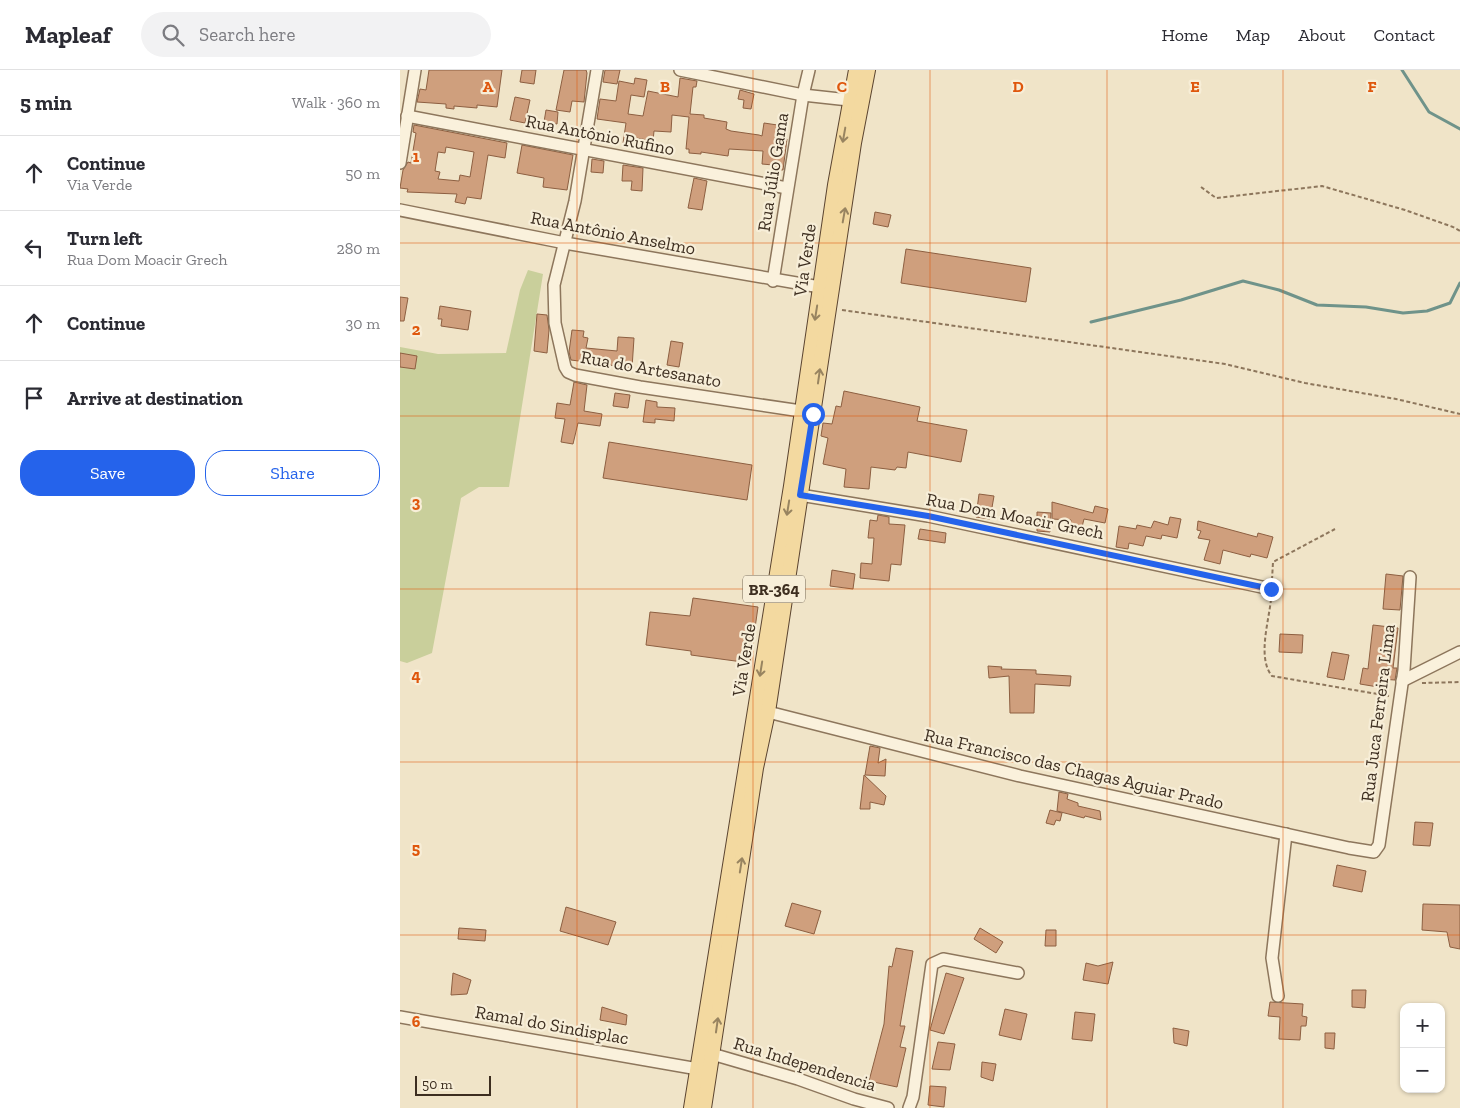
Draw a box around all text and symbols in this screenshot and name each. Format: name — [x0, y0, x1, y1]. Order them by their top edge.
search box — [141, 12, 491, 57]
text: Mapleaf — [25, 20, 111, 49]
icon: search — [159, 21, 187, 49]
text: Search here — [199, 23, 295, 46]
text: Home — [1161, 24, 1208, 46]
text: Map — [1236, 24, 1270, 46]
text: About — [1298, 24, 1345, 46]
text: Contact — [1373, 24, 1435, 46]
text: A — [483, 77, 494, 96]
text: B — [660, 77, 670, 96]
text: C — [837, 77, 847, 96]
text: D — [1012, 77, 1024, 96]
text: E — [1190, 77, 1200, 96]
text: F — [1367, 77, 1377, 96]
text: 5 min — [20, 90, 72, 115]
text: Walk · 360 m — [292, 93, 380, 112]
street label: Rua Antônio Rufino — [524, 110, 676, 160]
street label: Rua Júlio Gama — [753, 111, 793, 233]
one-way arrow — [838, 127, 848, 143]
text: 1 — [413, 147, 420, 166]
text: Continue — [67, 152, 145, 175]
icon: ahead — [20, 159, 48, 187]
text: 50 m — [345, 164, 380, 183]
text: Via Verde — [67, 175, 132, 194]
street label: Rua Antônio Anselmo — [529, 206, 697, 260]
one-way arrow — [839, 208, 849, 224]
street label: Via Verde — [789, 222, 821, 299]
text: Turn left — [67, 227, 142, 250]
icon: left — [20, 234, 48, 262]
text: 280 m — [336, 239, 380, 258]
text: Rua Dom Moacir Grech — [67, 250, 227, 269]
one-way arrow — [811, 304, 821, 320]
icon: ahead — [20, 309, 48, 337]
text: Continue — [67, 312, 145, 335]
text: 30 m — [346, 314, 380, 333]
text: 2 — [412, 320, 421, 339]
street label: Rua do Artesanato — [579, 346, 723, 392]
one-way arrow — [814, 368, 824, 384]
icon: arrive — [20, 384, 48, 412]
text: Arrive at destination — [67, 387, 243, 410]
route start — [802, 403, 825, 426]
button: Save — [20, 450, 195, 496]
button: Share — [205, 450, 380, 496]
street label: Rua Dom Moacir Grech — [924, 488, 1106, 544]
text: 3 — [412, 493, 421, 512]
one-way arrow — [782, 500, 792, 516]
road number: BR-364 — [743, 576, 805, 602]
route end — [1260, 578, 1283, 601]
street label: Via Verde — [727, 622, 761, 699]
street label: Rua Juca Ferreira Lima — [1356, 623, 1400, 803]
one-way arrow — [756, 660, 766, 676]
text: 4 — [411, 666, 421, 685]
street label: Rua Francisco das Chagas Aguiar Prado — [922, 724, 1226, 814]
text: 5 — [412, 839, 420, 858]
one-way arrow — [737, 857, 747, 873]
street label: Ramal do Sindisplac — [473, 1001, 631, 1049]
map controls — [1400, 1003, 1445, 1093]
button: + — [1400, 1003, 1445, 1048]
text: 6 — [412, 1012, 421, 1031]
one-way arrow — [712, 1018, 722, 1034]
street label: Rua Independencia — [731, 1032, 879, 1096]
button: − — [1400, 1048, 1445, 1093]
scale bar — [415, 1073, 491, 1096]
text: 50 m — [422, 1076, 453, 1093]

